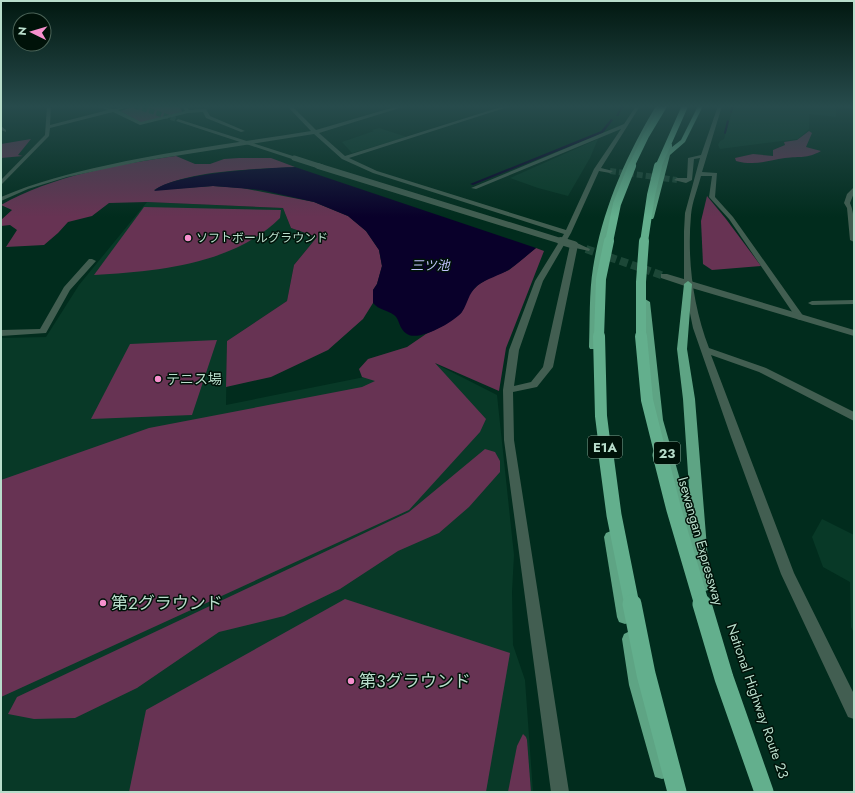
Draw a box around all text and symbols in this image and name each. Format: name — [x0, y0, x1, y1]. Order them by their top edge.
north arrow — [12, 12, 52, 52]
text: N — [14, 26, 30, 36]
place label: ソフトボールグラウンド — [196, 229, 328, 247]
marker: ソフトボールグラウンド — [183, 233, 193, 243]
water label: 三ツ池 — [410, 256, 451, 275]
place label: テニス場 — [166, 369, 222, 389]
marker: テニス場 — [153, 374, 163, 384]
road number: E1A — [588, 436, 622, 458]
road number: 23 — [654, 442, 680, 464]
street label: Isewangan Expressway — [673, 474, 729, 608]
place label: 第２グラウンド — [111, 591, 223, 615]
marker: 第２グラウンド — [98, 598, 108, 608]
street label: National Highway Route 23 — [722, 621, 794, 781]
place label: 第３グラウンド — [359, 669, 471, 693]
marker: 第３グラウンド — [346, 676, 356, 686]

